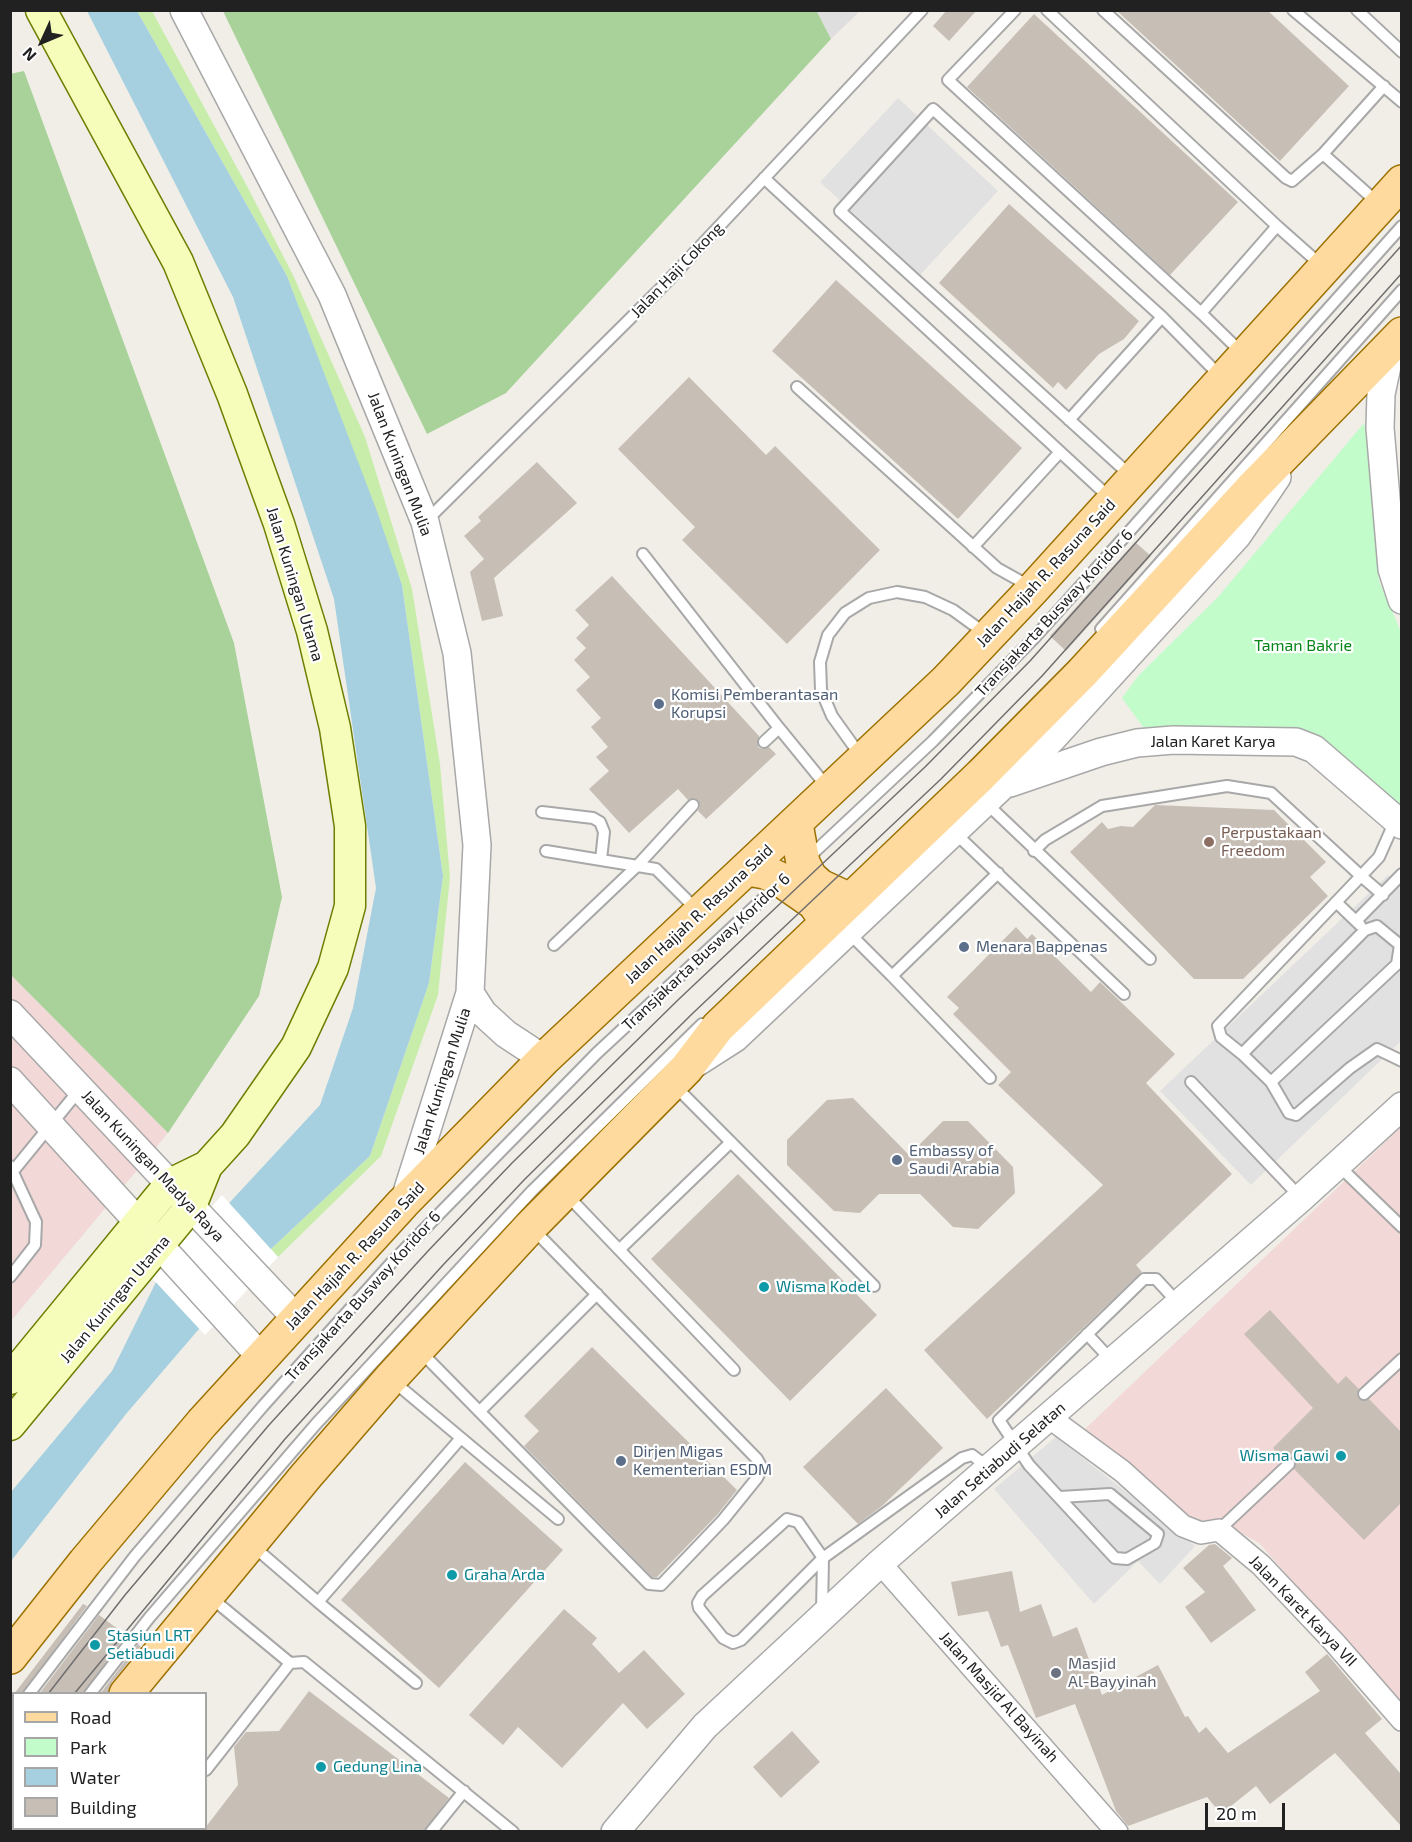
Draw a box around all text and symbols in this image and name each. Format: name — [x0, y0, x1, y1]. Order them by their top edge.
north arrow — [12, 12, 72, 72]
text: N — [18, 44, 40, 66]
street label: Jalan Haji Cokong — [627, 218, 727, 322]
street label: Jalan Kuningan Mulia — [364, 389, 436, 539]
street label: Jalan Hajjah R. Rasuna Said — [972, 495, 1120, 651]
street label: Jalan Kuningan Utama — [262, 504, 328, 664]
street label: Transjakarta Busway Koridor 6 — [971, 525, 1137, 701]
park label: Taman Bakrie — [1254, 636, 1352, 656]
place label: Komisi Pemberantasan Korupsi — [671, 685, 838, 723]
marker: Komisi Pemberantasan Korupsi — [652, 697, 666, 711]
street label: Jalan Karet Karya — [1150, 732, 1276, 752]
place label: Perpustakaan Freedom — [1221, 823, 1322, 861]
marker: Perpustakaan Freedom — [1202, 835, 1216, 849]
street label: Jalan Hajjah R. Rasuna Said — [621, 840, 777, 988]
street label: Transjakarta Busway Koridor 6 — [618, 869, 794, 1035]
place label: Menara Bappenas — [976, 937, 1108, 957]
marker: Menara Bappenas — [957, 940, 971, 954]
street label: Jalan Kuningan Mulia — [409, 1005, 475, 1157]
street label: Jalan Kuningan Madya Raya — [78, 1086, 228, 1246]
place label: Embassy of Saudi Arabia — [909, 1141, 1000, 1179]
marker: Embassy of Saudi Arabia — [890, 1153, 904, 1167]
street label: Jalan Hajjah R. Rasuna Said — [281, 1178, 429, 1334]
street label: Transjakarta Busway Koridor 6 — [282, 1207, 444, 1385]
street label: Jalan Kuningan Utama — [56, 1231, 174, 1367]
place label: Wisma Kodel — [776, 1277, 870, 1297]
marker: Wisma Kodel — [757, 1280, 771, 1294]
street label: Jalan Setiabudi Selatan — [931, 1398, 1069, 1522]
place label: Dirjen Migas Kementerian ESDM — [633, 1442, 772, 1480]
place label: Wisma Gawi — [1239, 1446, 1329, 1466]
marker: Wisma Gawi — [1334, 1449, 1348, 1463]
marker: Dirjen Migas Kementerian ESDM — [614, 1454, 628, 1468]
street label: Jalan Karet Karya VII — [1245, 1552, 1361, 1670]
place label: Graha Arda — [464, 1565, 545, 1585]
marker: Graha Arda — [445, 1568, 459, 1582]
place label: Stasiun LRT Setiabudi — [107, 1626, 192, 1664]
street label: Jalan Masjid Al Bayinah — [935, 1628, 1063, 1766]
marker: Stasiun LRT Setiabudi — [88, 1638, 102, 1652]
place label: Masjid Al-Bayyinah — [1068, 1654, 1157, 1692]
marker: Masjid Al-Bayyinah — [1049, 1666, 1063, 1680]
legend — [12, 1692, 207, 1830]
text: Road — [70, 1706, 111, 1728]
text: Park — [70, 1736, 107, 1758]
place label: Gedung Lina — [333, 1757, 422, 1777]
marker: Gedung Lina — [314, 1760, 328, 1774]
text: Water — [70, 1766, 120, 1788]
scale bar — [1208, 1791, 1288, 1829]
text: Building — [70, 1796, 137, 1818]
text: 20 m — [1216, 1802, 1257, 1824]

